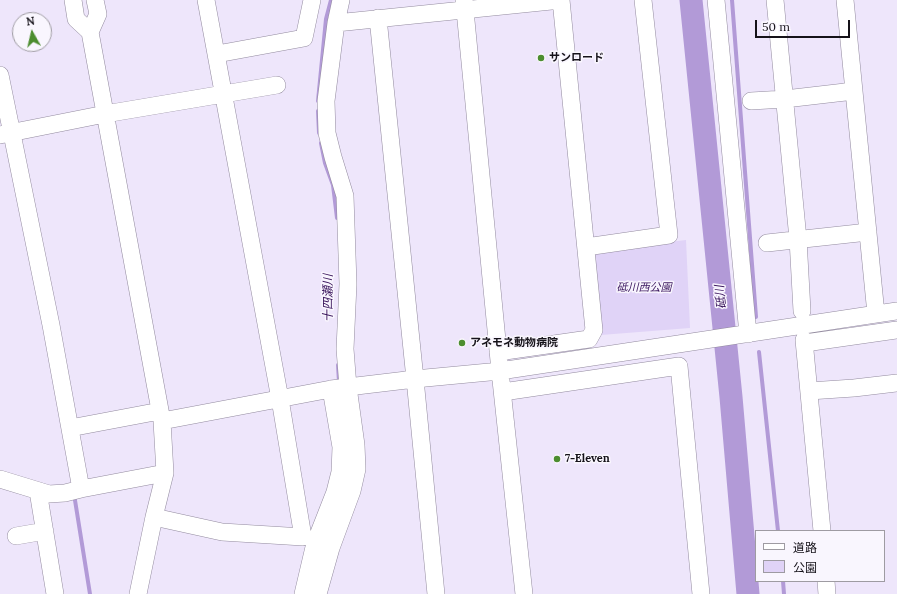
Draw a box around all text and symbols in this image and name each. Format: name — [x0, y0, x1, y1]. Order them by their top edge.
north arrow — [12, 12, 52, 52]
scale bar — [757, 12, 852, 38]
text: N — [25, 14, 36, 29]
text: 50 m — [762, 19, 790, 34]
place label: サンロード — [549, 51, 604, 65]
marker: サンロード — [536, 53, 546, 63]
water label: 十四瀬川 — [322, 274, 336, 322]
park label: 砥川西公園 — [617, 281, 671, 295]
water label: 砥川 — [713, 284, 729, 310]
place label: アネモネ動物病院 — [470, 336, 558, 350]
marker: アネモネ動物病院 — [457, 338, 467, 348]
place label: 7-Eleven — [565, 452, 610, 466]
marker: 7-Eleven — [552, 454, 562, 464]
legend — [755, 530, 885, 582]
text: 道路 — [793, 540, 817, 555]
text: 公園 — [793, 560, 817, 575]

